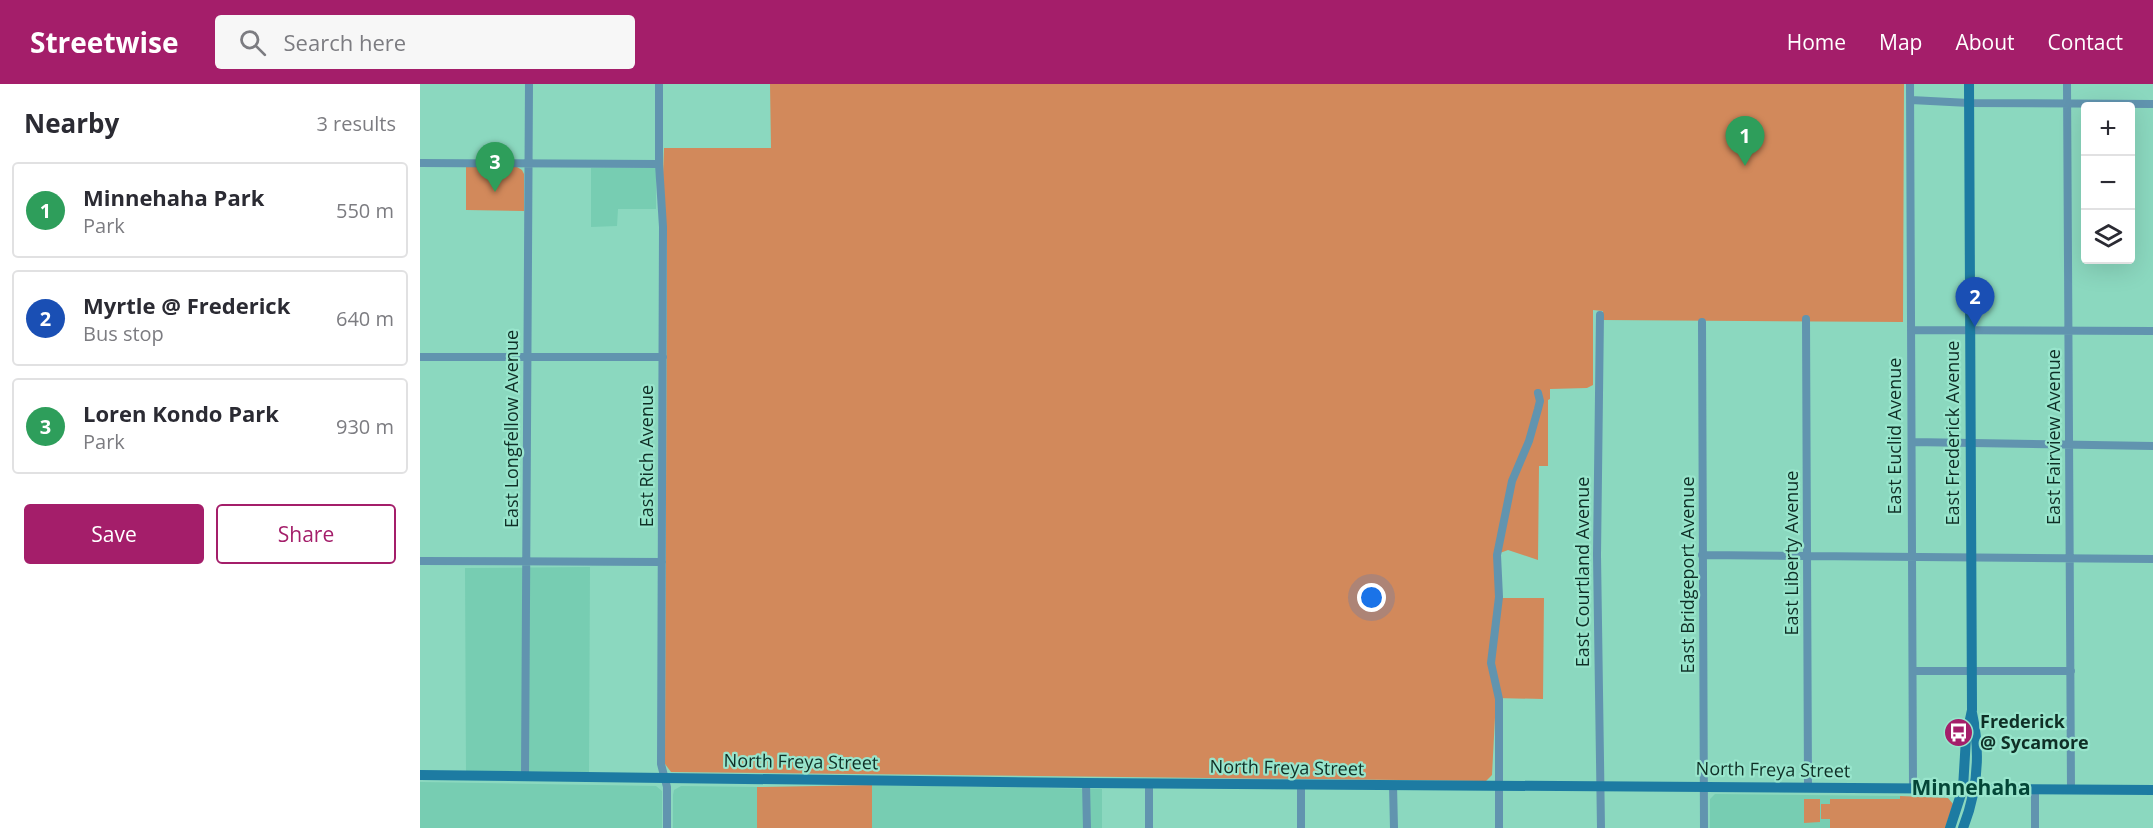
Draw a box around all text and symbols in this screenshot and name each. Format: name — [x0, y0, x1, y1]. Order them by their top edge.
search box — [215, 15, 635, 69]
text: Streetwise — [30, 23, 179, 61]
icon: search — [236, 26, 269, 59]
text: Search here — [284, 27, 406, 57]
text: Home — [1787, 28, 1846, 56]
text: Map — [1879, 28, 1922, 56]
text: About — [1955, 28, 2015, 56]
text: Contact — [2048, 28, 2123, 56]
map controls — [2081, 102, 2135, 264]
button: + — [2081, 102, 2135, 156]
text: Nearby — [24, 105, 119, 141]
text: 3 results — [316, 110, 396, 137]
pin: 1 — [1726, 116, 1764, 166]
pin: 3 — [476, 142, 514, 192]
button: − — [2081, 156, 2135, 210]
text: Minnehaha Park — [83, 182, 264, 212]
text: 1 — [40, 197, 51, 224]
text: 550 m — [336, 197, 394, 224]
button: layers — [2081, 210, 2135, 264]
text: Park — [83, 212, 125, 239]
pin: 2 — [1956, 278, 1994, 327]
text: Myrtle @ Frederick — [83, 290, 290, 320]
text: 2 — [40, 305, 51, 332]
text: 640 m — [336, 305, 394, 332]
text: Bus stop — [83, 320, 164, 347]
street label: East Longfellow Avenue — [499, 330, 523, 528]
street label: East Frederick Avenue — [1940, 341, 1964, 525]
street label: East Fairview Avenue — [2041, 349, 2065, 525]
street label: East Euclid Avenue — [1882, 358, 1906, 514]
street label: East Rich Avenue — [634, 385, 658, 527]
text: Loren Kondo Park — [83, 398, 279, 428]
text: 3 — [40, 413, 51, 440]
text: 930 m — [336, 413, 394, 440]
text: Park — [83, 428, 125, 455]
street label: East Liberty Avenue — [1779, 471, 1803, 635]
street label: East Bridgeport Avenue — [1675, 476, 1699, 674]
street label: East Courtland Avenue — [1570, 477, 1594, 667]
button: Save — [24, 504, 204, 564]
button: Share — [216, 504, 396, 564]
your location — [1357, 583, 1386, 612]
place label: Frederick @ Sycamore — [1980, 709, 2089, 754]
bus stop icon: Frederick @ Sycamore — [1943, 716, 1975, 748]
street label: North Freya Street — [724, 748, 879, 774]
street label: North Freya Street — [1210, 754, 1365, 780]
street label: North Freya Street — [1696, 756, 1851, 782]
district label: Minnehaha — [1911, 773, 2031, 801]

